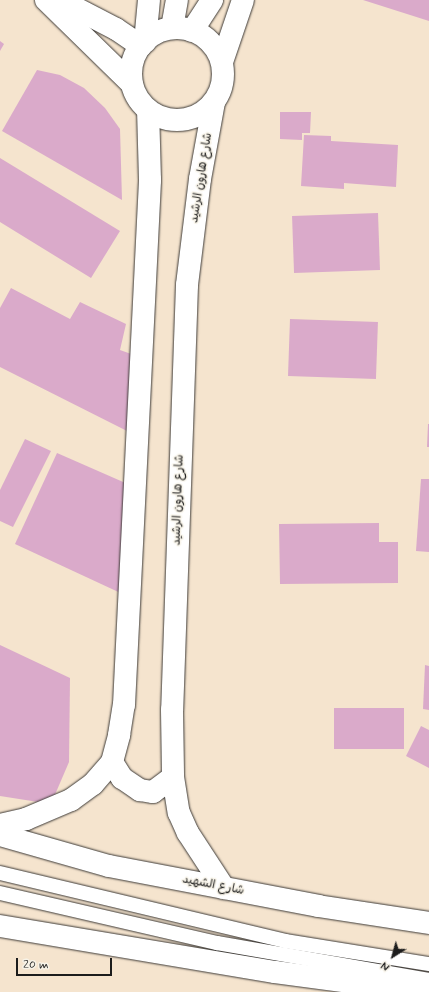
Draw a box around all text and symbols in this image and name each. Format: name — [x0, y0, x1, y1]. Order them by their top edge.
street label: شارع هارون الرشيد — [188, 132, 216, 224]
street label: شارع هارون الرشيد — [170, 454, 188, 546]
street label: شارع الشهيد — [181, 873, 245, 899]
north arrow — [373, 936, 413, 976]
scale bar — [18, 950, 114, 976]
text: 20 m — [23, 957, 49, 973]
text: N — [379, 958, 393, 973]

